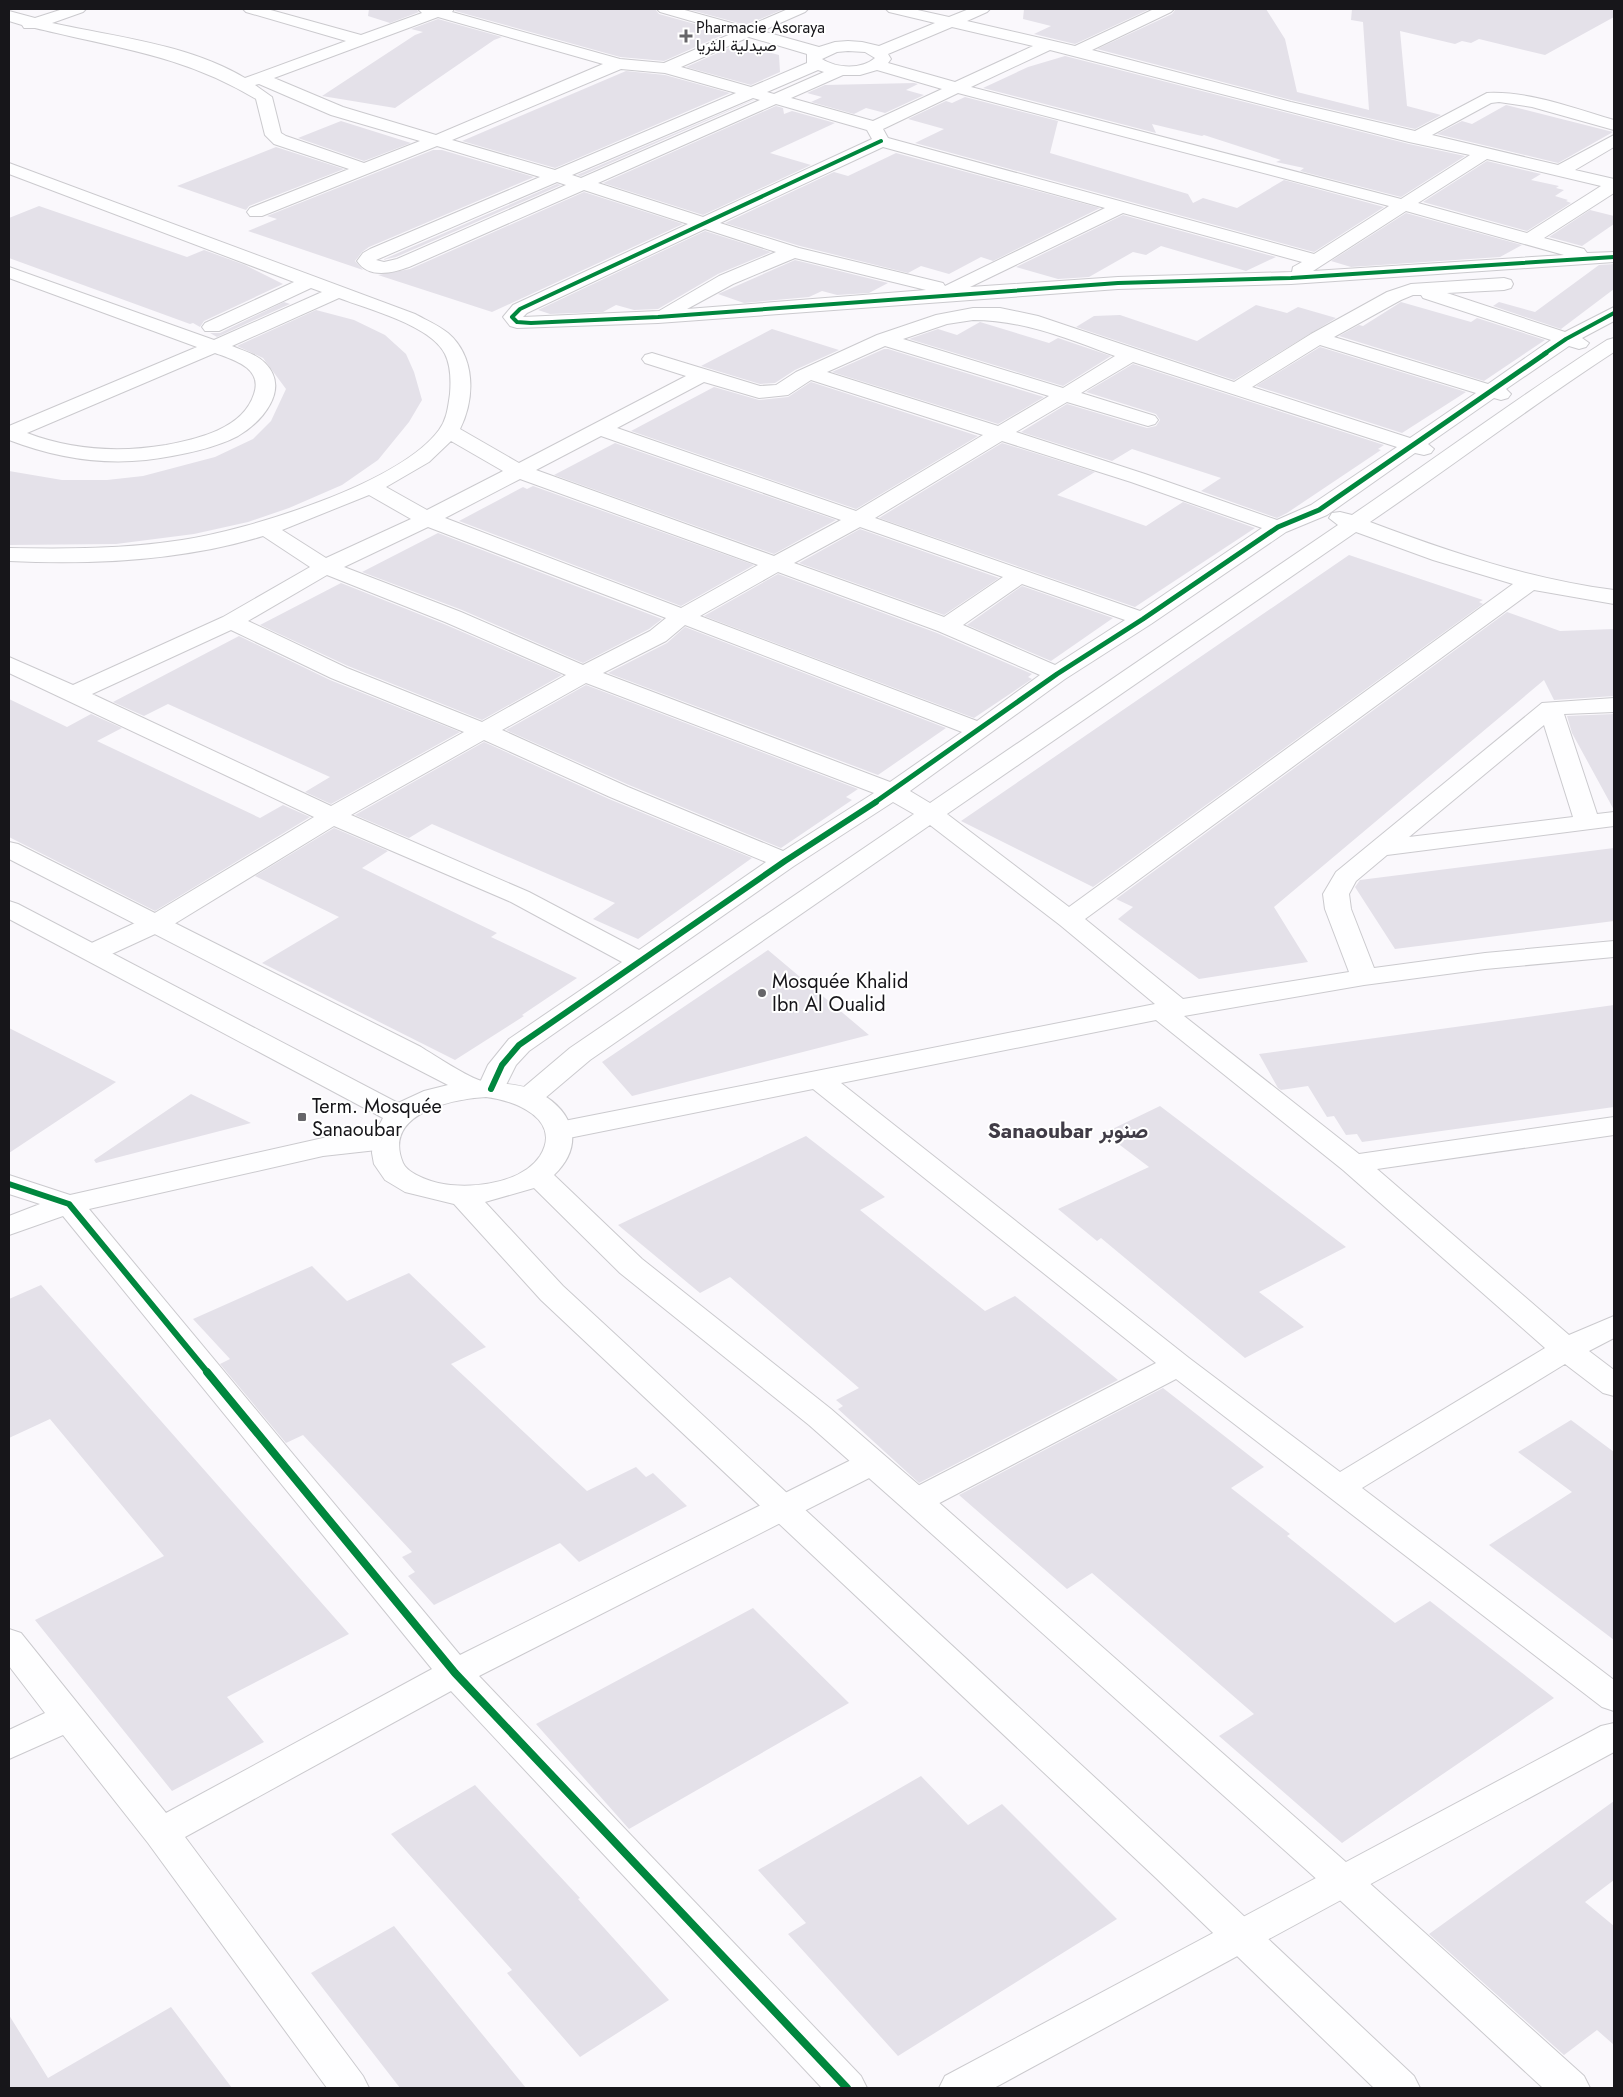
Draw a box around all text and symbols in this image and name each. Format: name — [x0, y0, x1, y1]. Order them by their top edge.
place label: Pharmacie Asoraya صيدلية الثريا — [696, 16, 825, 57]
marker: Pharmacie Asoraya صيدلية الثريا — [680, 30, 692, 42]
place label: Mosquée Khalid Ibn Al Oualid — [772, 967, 908, 1019]
marker: Mosquée Khalid Ibn Al Oualid — [756, 987, 768, 999]
place label: Term. Mosquée Sanaoubar — [312, 1092, 442, 1144]
marker: Term. Mosquée Sanaoubar — [296, 1111, 308, 1123]
district label: Sanaoubar صنوبر — [988, 1116, 1148, 1146]

